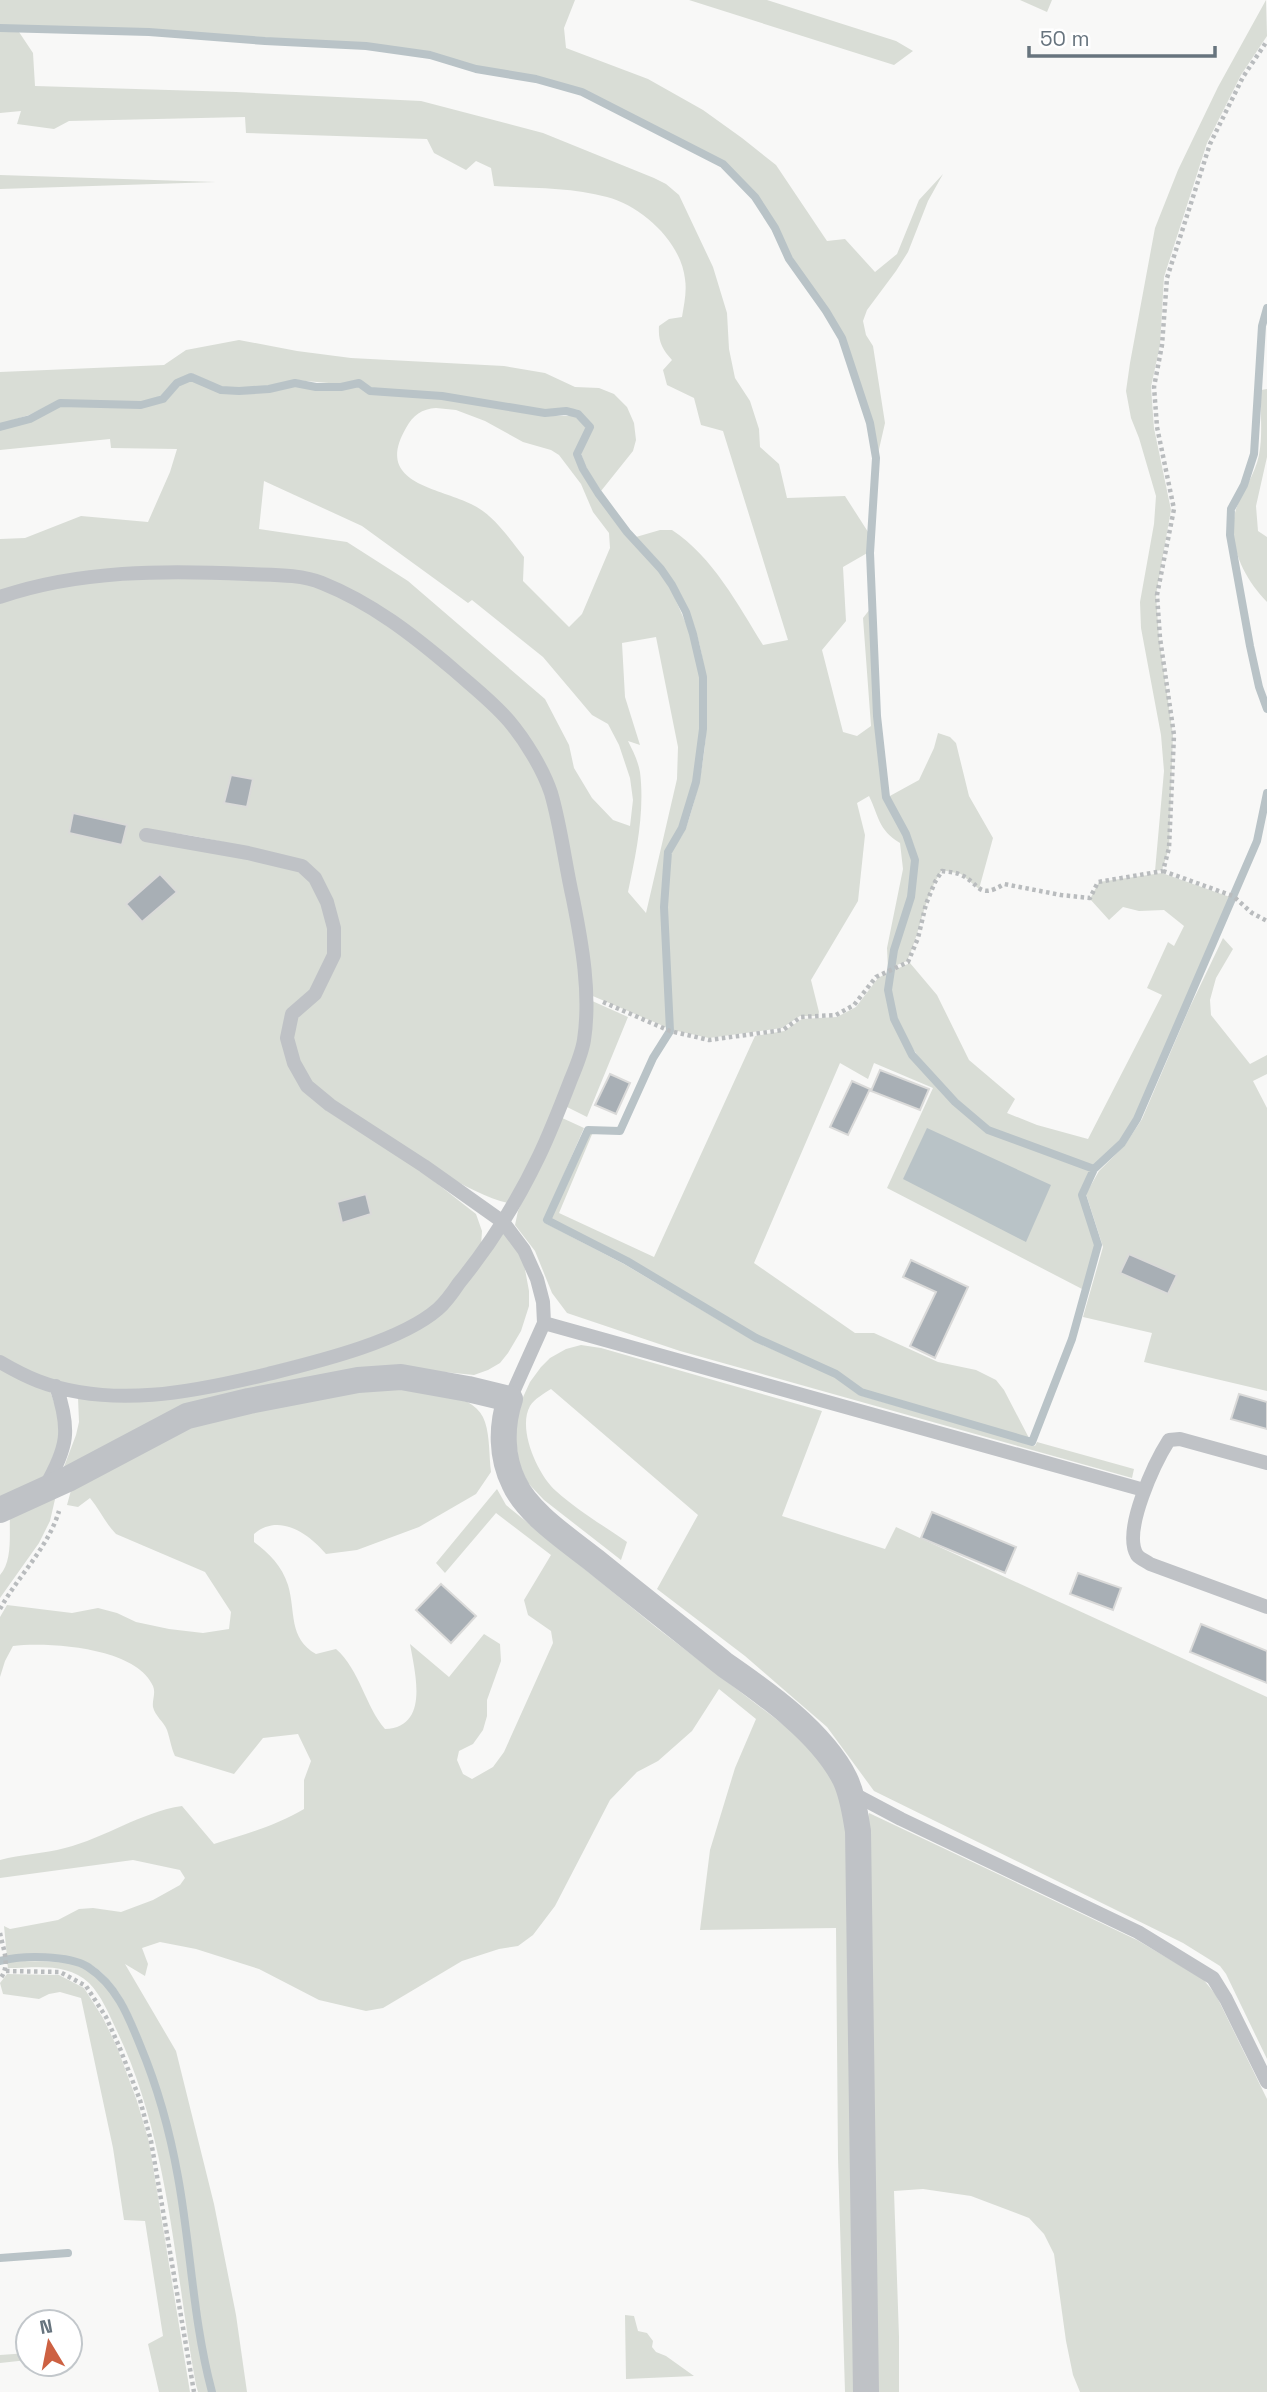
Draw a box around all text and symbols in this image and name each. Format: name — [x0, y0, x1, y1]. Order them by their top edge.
scale bar — [1029, 14, 1214, 58]
text: 50 m — [1040, 25, 1090, 52]
north arrow — [14, 2308, 84, 2378]
text: N — [38, 2313, 55, 2340]

